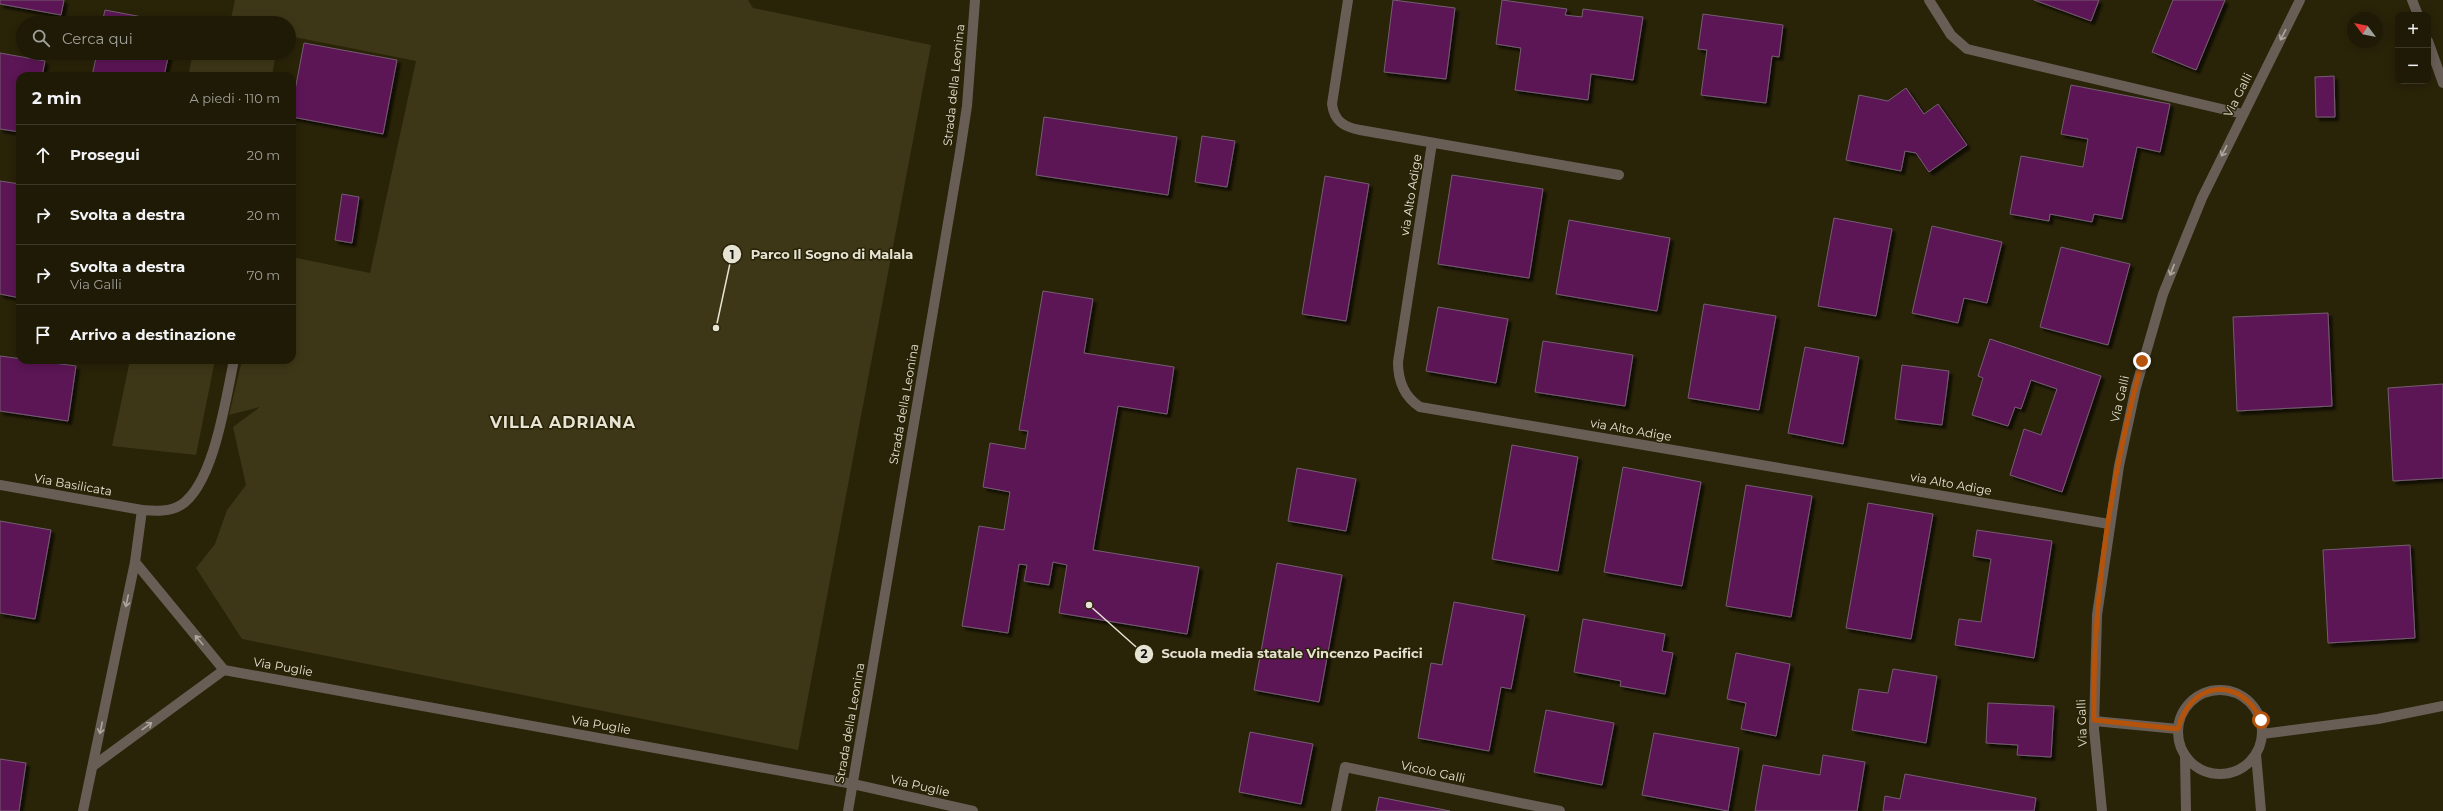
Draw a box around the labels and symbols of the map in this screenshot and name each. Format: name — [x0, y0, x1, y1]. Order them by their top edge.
north arrow — [2347, 12, 2383, 48]
street label: Strada della Leonina — [940, 23, 967, 147]
one-way arrow — [2279, 29, 2286, 41]
street label: Via Galli — [2220, 70, 2255, 119]
one-way arrow — [2220, 145, 2227, 157]
street label: via Alto Adige — [1397, 153, 1424, 237]
callout: Parco Il Sogno di Malala — [722, 242, 921, 267]
text: Parco Il Sogno di Malala — [751, 246, 913, 262]
text: 1 — [730, 247, 734, 262]
one-way arrow — [2168, 264, 2176, 276]
street label: Strada della Leonina — [885, 342, 922, 465]
route end — [2133, 352, 2151, 370]
street label: Via Galli — [2107, 374, 2132, 424]
district label: VILLA ADRIANA — [489, 413, 636, 432]
street label: via Alto Adige — [1589, 415, 1673, 444]
street label: via Alto Adige — [1909, 469, 1993, 498]
street label: Via Basilicata — [33, 470, 113, 499]
one-way arrow — [122, 594, 130, 607]
one-way arrow — [194, 634, 203, 645]
callout: Scuola media statale Vincenzo Pacifici — [1134, 641, 1431, 666]
text: Scuola media statale Vincenzo Pacifici — [1161, 645, 1423, 661]
text: 2 — [1140, 646, 1148, 661]
street label: Via Puglie — [252, 654, 314, 679]
street label: Strada della Leonina — [831, 661, 868, 784]
street label: Via Galli — [2073, 699, 2090, 747]
route start — [2252, 711, 2270, 729]
street label: Via Puglie — [570, 712, 632, 737]
one-way arrow — [96, 721, 104, 734]
one-way arrow — [141, 722, 152, 730]
street label: Vicolo Galli — [1400, 757, 1467, 786]
street label: Via Puglie — [889, 771, 951, 800]

